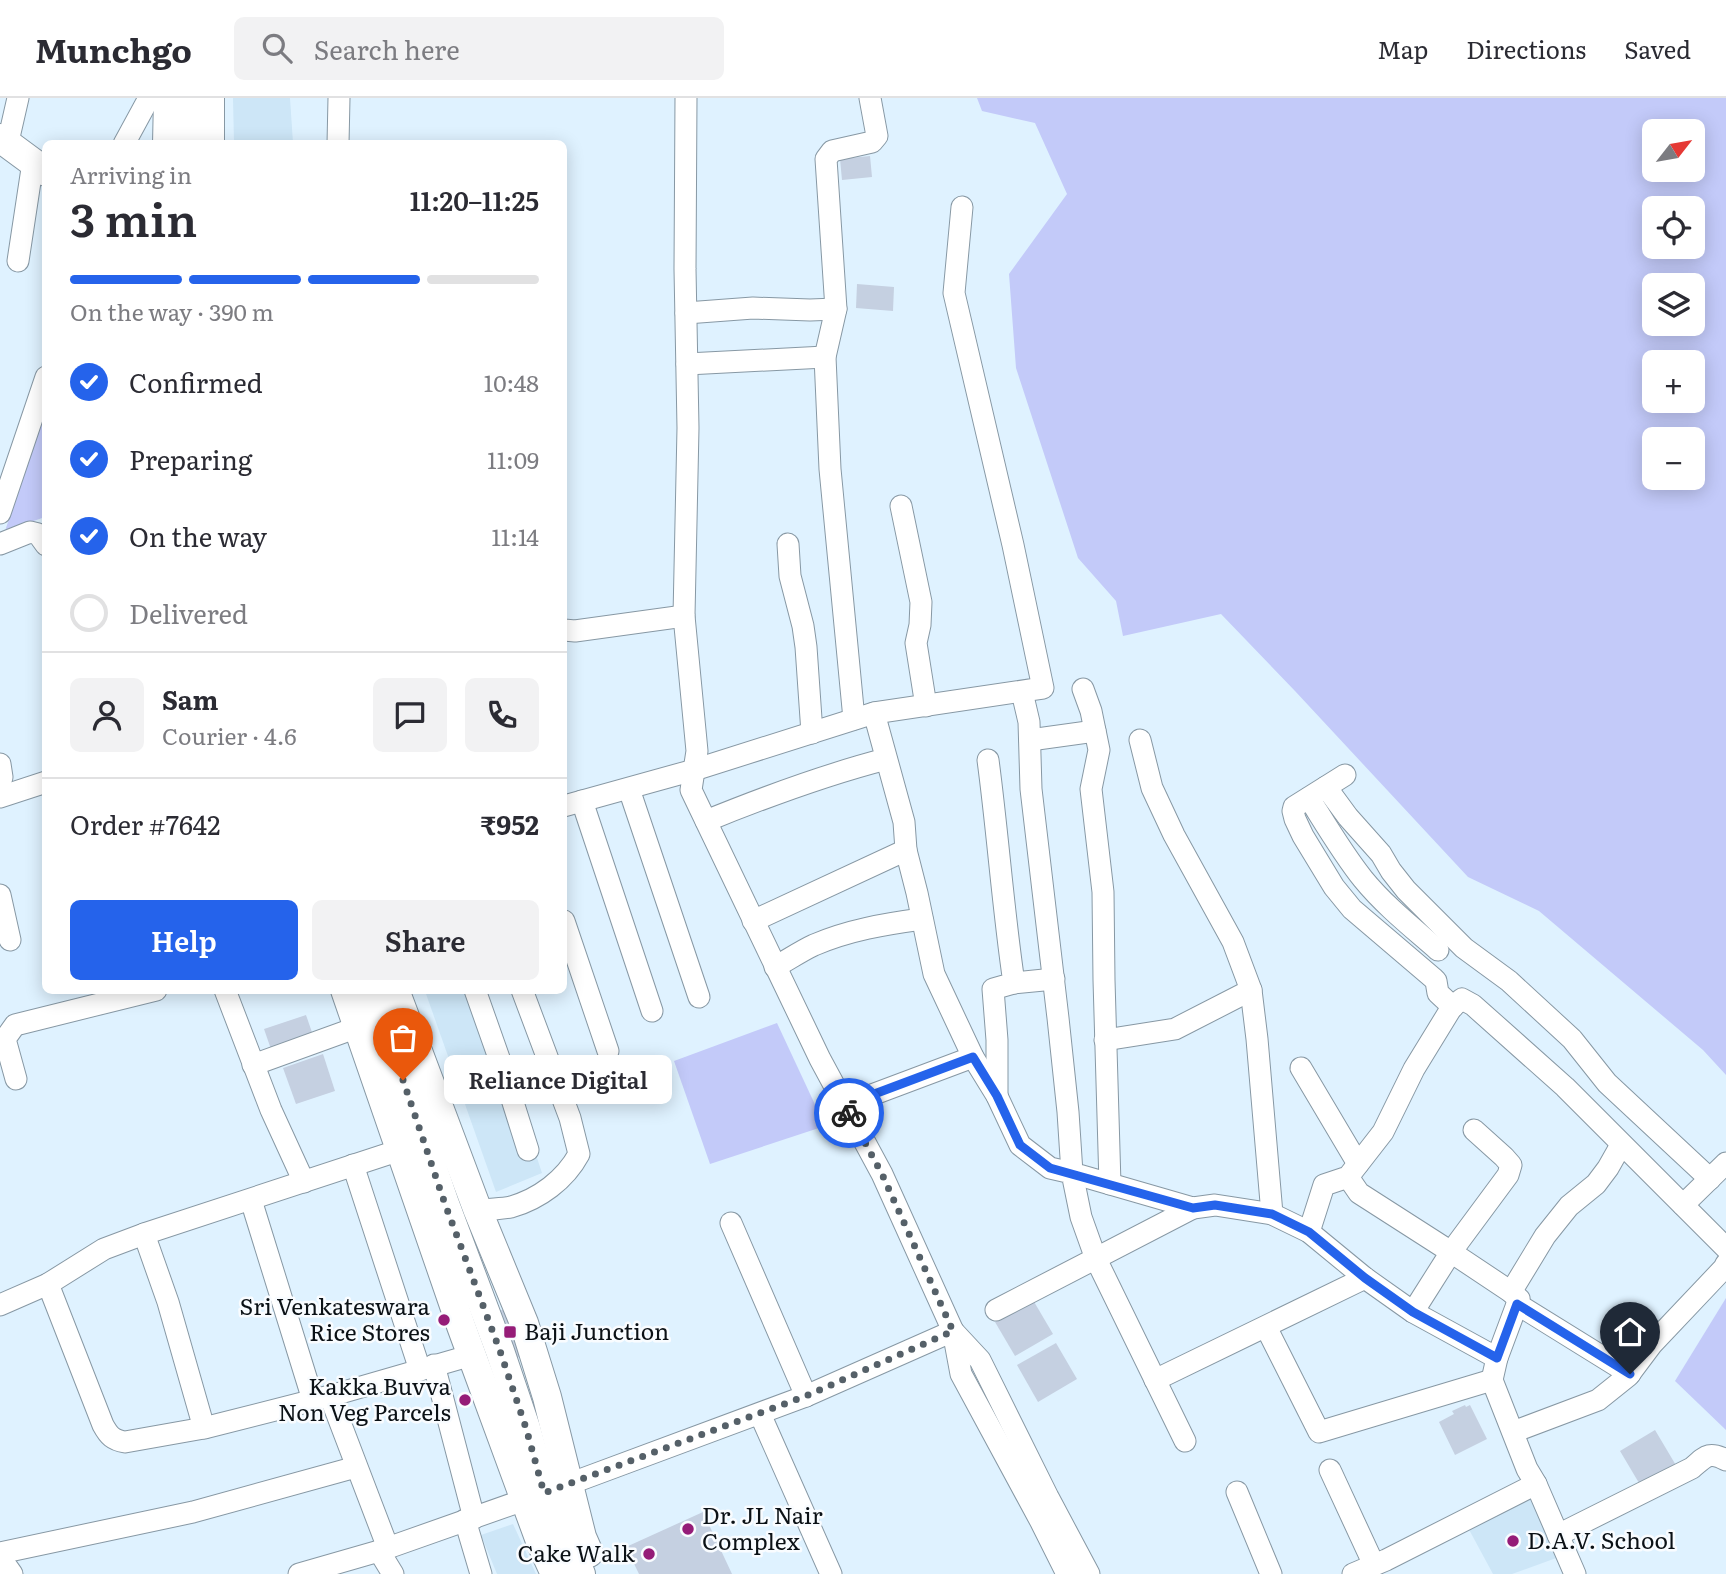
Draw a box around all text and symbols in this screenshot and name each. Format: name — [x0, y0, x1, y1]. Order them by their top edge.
search box — [234, 17, 724, 80]
text: Munchgo — [35, 24, 192, 73]
icon: search — [258, 29, 296, 67]
text: Search here — [314, 29, 460, 68]
text: Map — [1377, 31, 1428, 66]
text: Directions — [1466, 31, 1586, 66]
text: Saved — [1624, 31, 1691, 66]
north arrow — [1642, 119, 1704, 182]
map controls — [1642, 119, 1705, 490]
text: Arriving in — [70, 157, 192, 191]
text: 11:20–11:25 — [410, 180, 539, 219]
text: 3 min — [70, 183, 197, 251]
button: locate — [1642, 196, 1705, 259]
button: layers — [1642, 273, 1705, 336]
text: On the way · 390 m — [70, 294, 274, 328]
button: + — [1642, 350, 1705, 413]
text: Confirmed — [129, 362, 263, 401]
icon: check — [70, 363, 108, 401]
text: 10:48 — [484, 365, 539, 399]
button: − — [1642, 427, 1705, 490]
text: Preparing — [129, 439, 252, 478]
icon: check — [70, 440, 108, 478]
text: 11:09 — [487, 442, 539, 476]
text: On the way — [129, 516, 267, 555]
icon: check — [70, 517, 108, 555]
text: 11:14 — [492, 519, 539, 553]
text: Delivered — [129, 593, 248, 632]
button: person — [70, 678, 144, 752]
button: chat — [373, 678, 447, 752]
button: phone — [465, 678, 539, 752]
text: Sam — [162, 679, 218, 718]
text: Courier · 4.6 — [162, 718, 297, 752]
text: Order #7642 — [70, 804, 220, 843]
text: ₹952 — [480, 804, 539, 843]
button: Help — [70, 900, 298, 980]
button: Share — [312, 900, 539, 980]
pin — [373, 1008, 433, 1080]
icon: bag — [384, 1019, 422, 1057]
callout: Reliance Digital — [445, 1056, 672, 1104]
text: Reliance Digital — [468, 1062, 648, 1096]
courier — [814, 1078, 884, 1148]
icon: bike — [830, 1094, 868, 1132]
place label: Sri Venkateswara Rice Stores — [240, 1288, 431, 1348]
pin — [1600, 1302, 1660, 1374]
marker: Sri Venkateswara Rice Stores — [436, 1312, 452, 1328]
place label: Baji Junction — [524, 1313, 669, 1347]
icon: home — [1611, 1313, 1649, 1351]
marker: Baji Junction — [502, 1324, 518, 1340]
place label: Kakka Buvva Non Veg Parcels — [278, 1368, 452, 1428]
marker: Kakka Buvva Non Veg Parcels — [457, 1392, 473, 1408]
place label: Dr. JL Nair Complex — [702, 1497, 823, 1557]
marker: Dr. JL Nair Complex — [680, 1521, 696, 1537]
place label: D.A.V. School — [1527, 1522, 1676, 1556]
marker: D.A.V. School — [1505, 1533, 1521, 1549]
place label: Cake Walk — [518, 1535, 636, 1569]
marker: Cake Walk — [641, 1546, 657, 1562]

